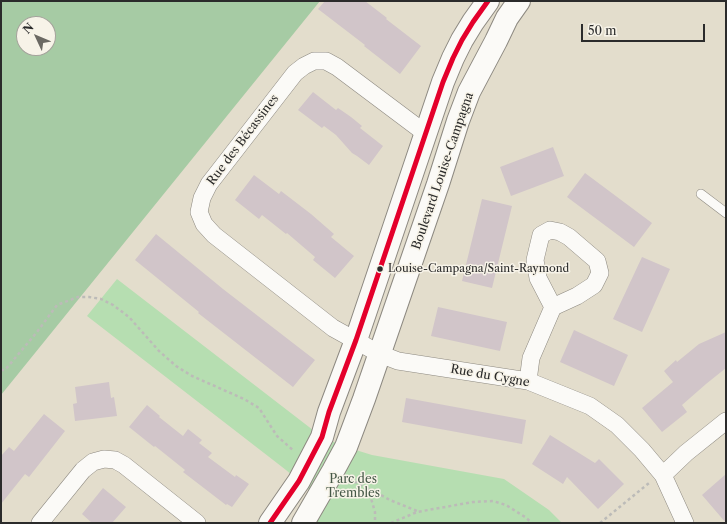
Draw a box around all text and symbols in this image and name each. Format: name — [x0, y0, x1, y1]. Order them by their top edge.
north arrow — [16, 16, 56, 56]
scale bar — [583, 16, 707, 42]
text: N — [20, 20, 36, 37]
text: 50 m — [588, 23, 617, 38]
street label: Boulevard Louise-Campagna — [409, 90, 477, 252]
street label: Rue des Bécassines — [204, 92, 282, 188]
place label: Louise-Campagna/Saint-Raymond — [388, 262, 569, 276]
marker: Louise-Campagna/Saint-Raymond — [375, 264, 385, 274]
street label: Rue du Cygne — [449, 362, 531, 390]
park label: Parc des Trembles — [326, 473, 380, 501]

